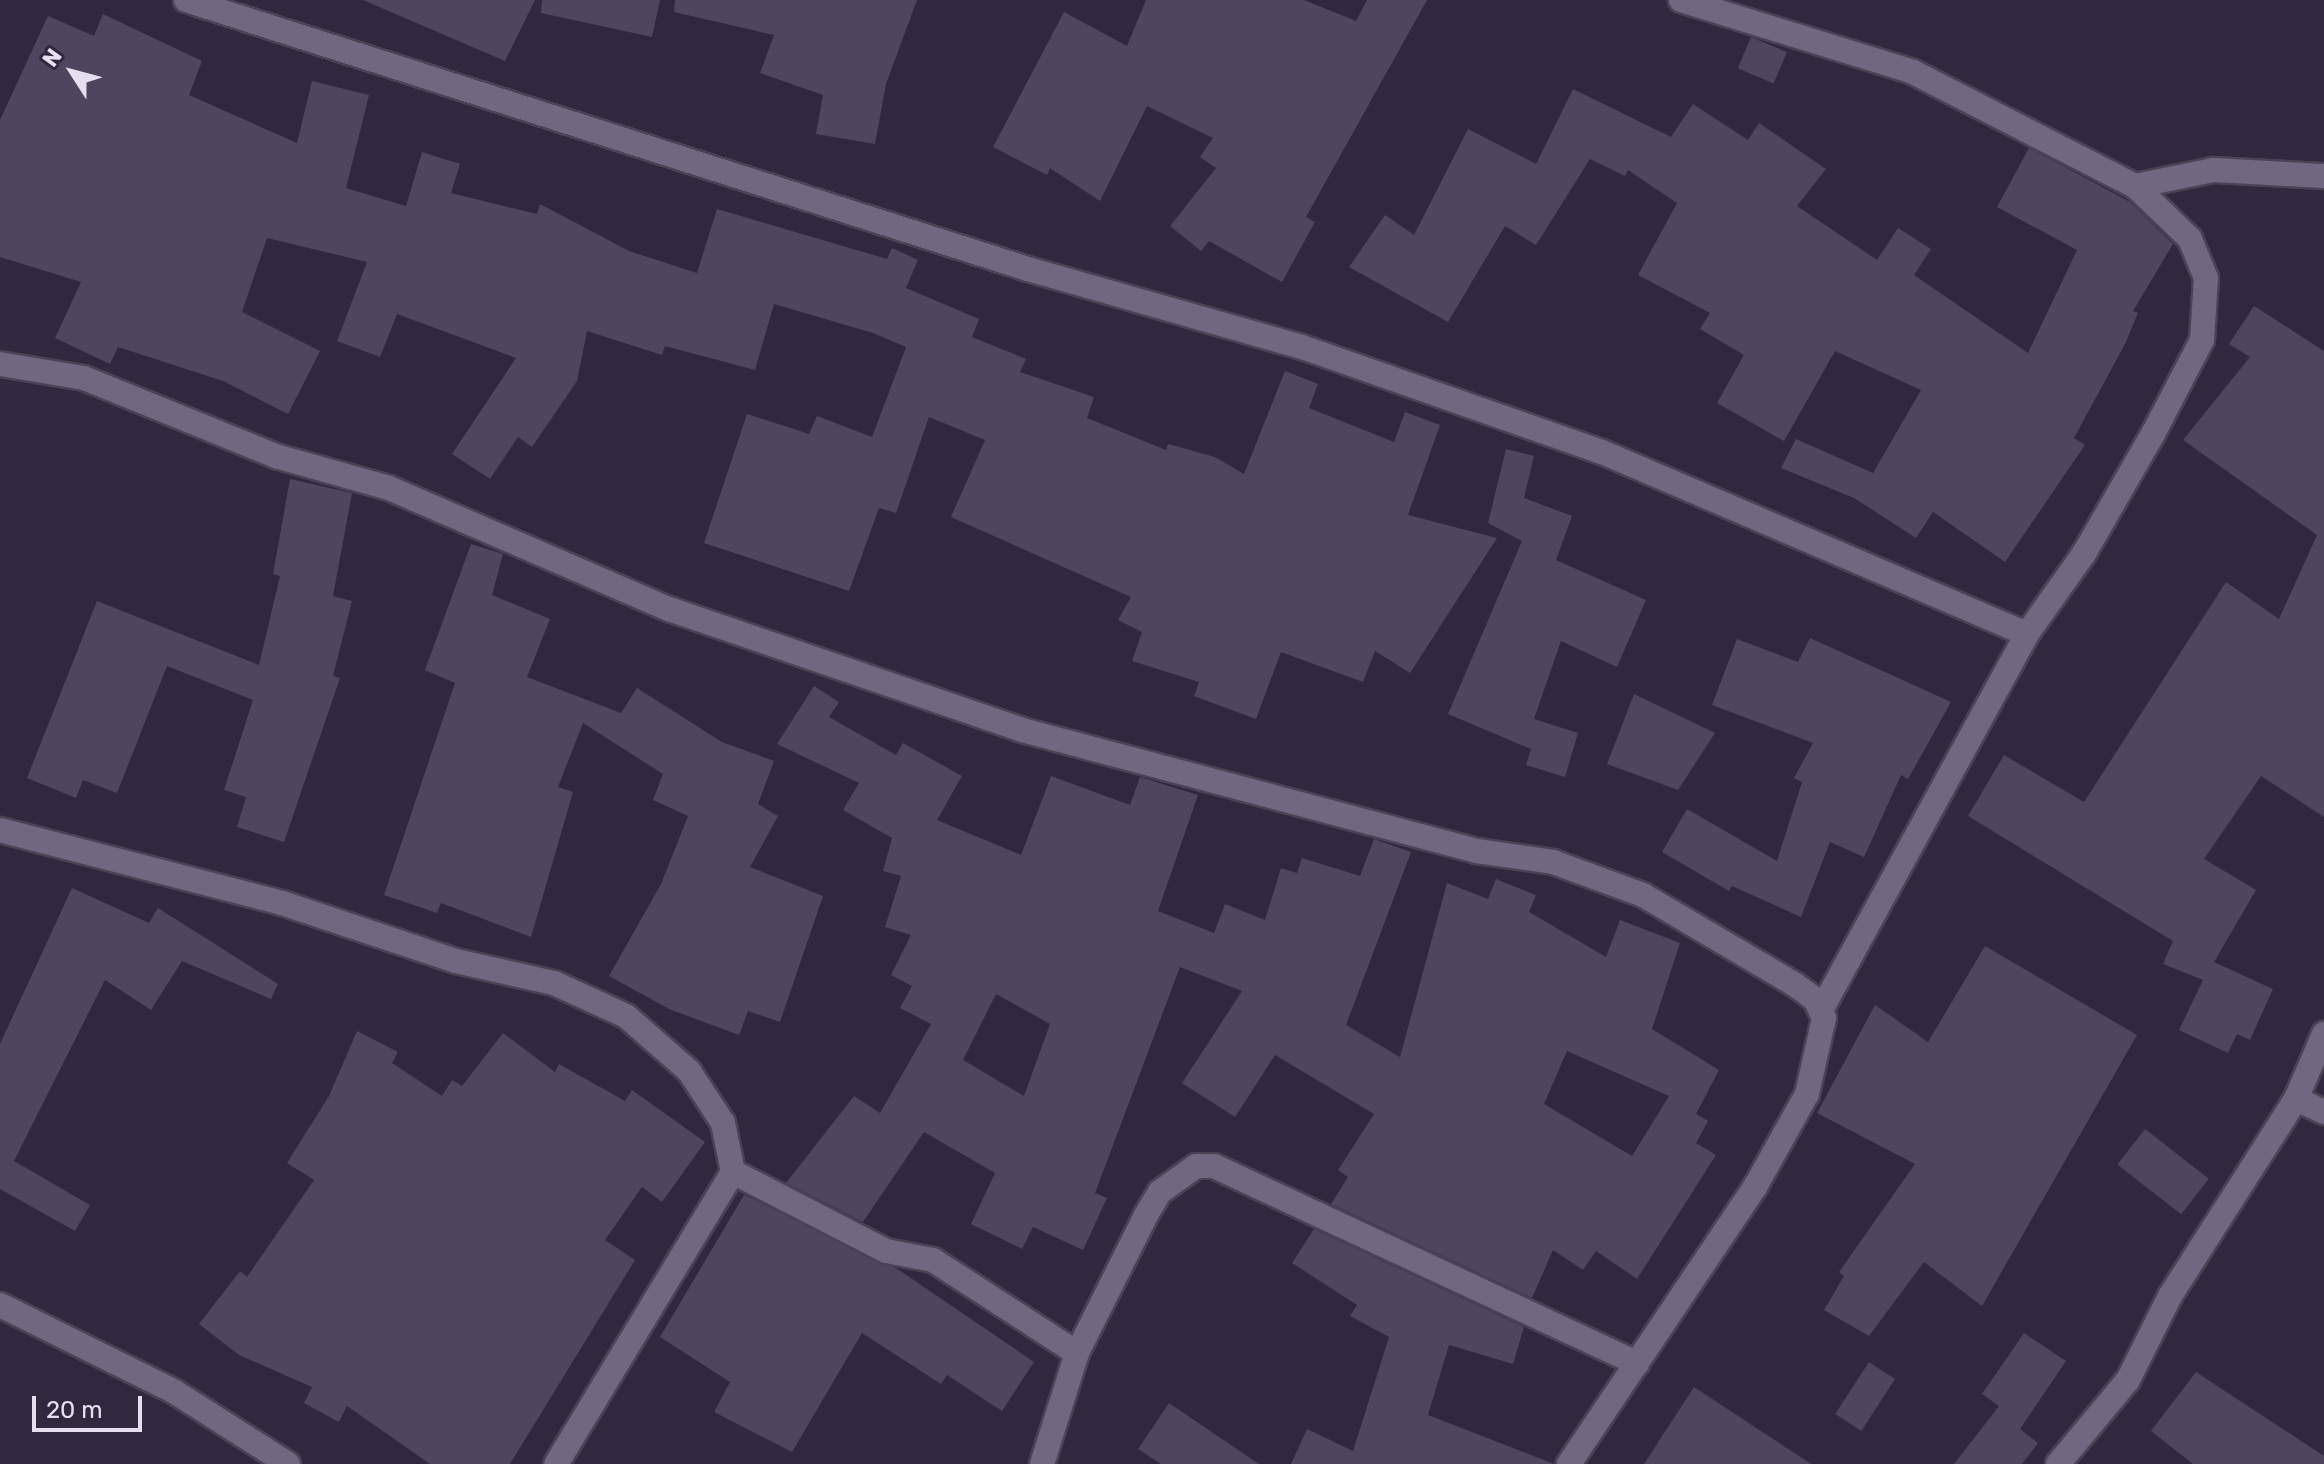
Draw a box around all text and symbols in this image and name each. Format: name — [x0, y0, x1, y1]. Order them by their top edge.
north arrow — [32, 32, 112, 112]
text: N — [37, 43, 68, 72]
scale bar — [36, 1380, 146, 1430]
text: 20 m — [46, 1396, 103, 1424]

